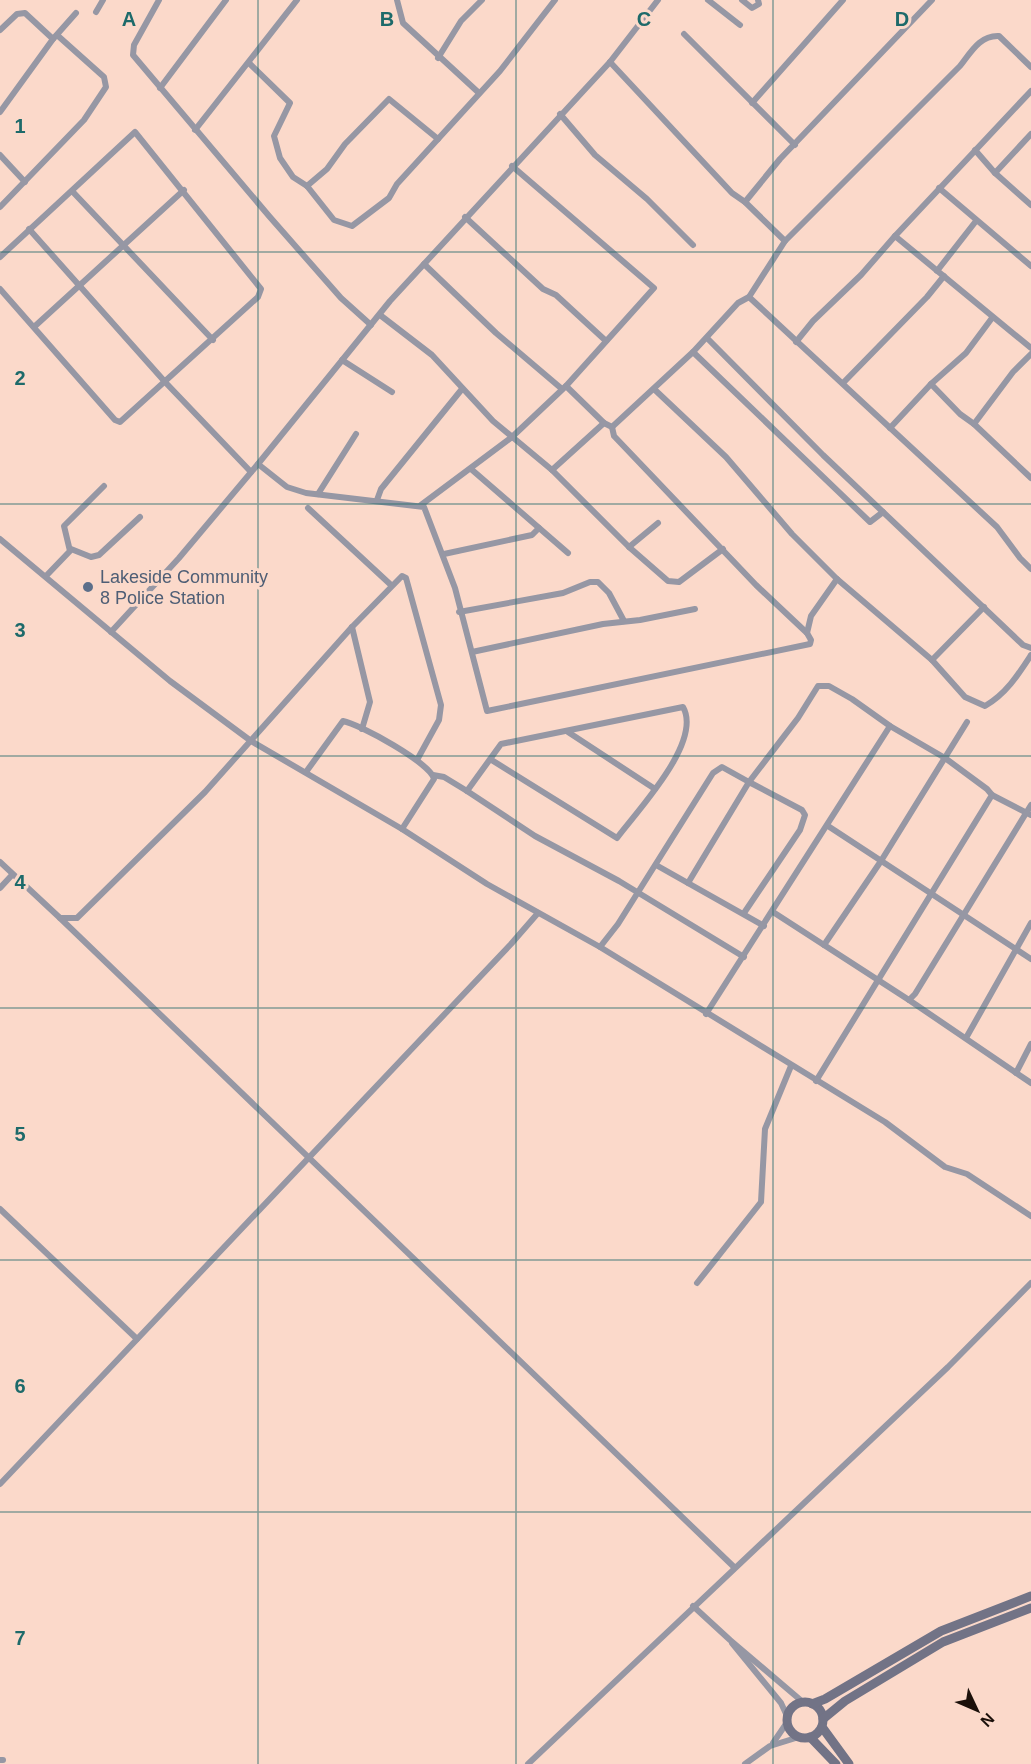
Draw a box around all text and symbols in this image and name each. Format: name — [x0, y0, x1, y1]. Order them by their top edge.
text: A — [122, 8, 136, 30]
text: B — [380, 8, 394, 30]
text: C — [637, 8, 651, 30]
text: D — [895, 8, 909, 30]
text: 1 — [14, 115, 26, 137]
text: 2 — [14, 367, 26, 389]
place label: Lakeside Community 8 Police Station — [100, 567, 268, 608]
marker: Lakeside Community 8 Police Station — [81, 580, 95, 594]
text: 3 — [14, 619, 26, 641]
text: 4 — [14, 871, 26, 893]
text: 5 — [14, 1123, 26, 1145]
text: 6 — [14, 1375, 26, 1397]
text: 7 — [14, 1627, 26, 1649]
north arrow — [947, 1680, 1007, 1740]
text: N — [977, 1710, 998, 1730]

